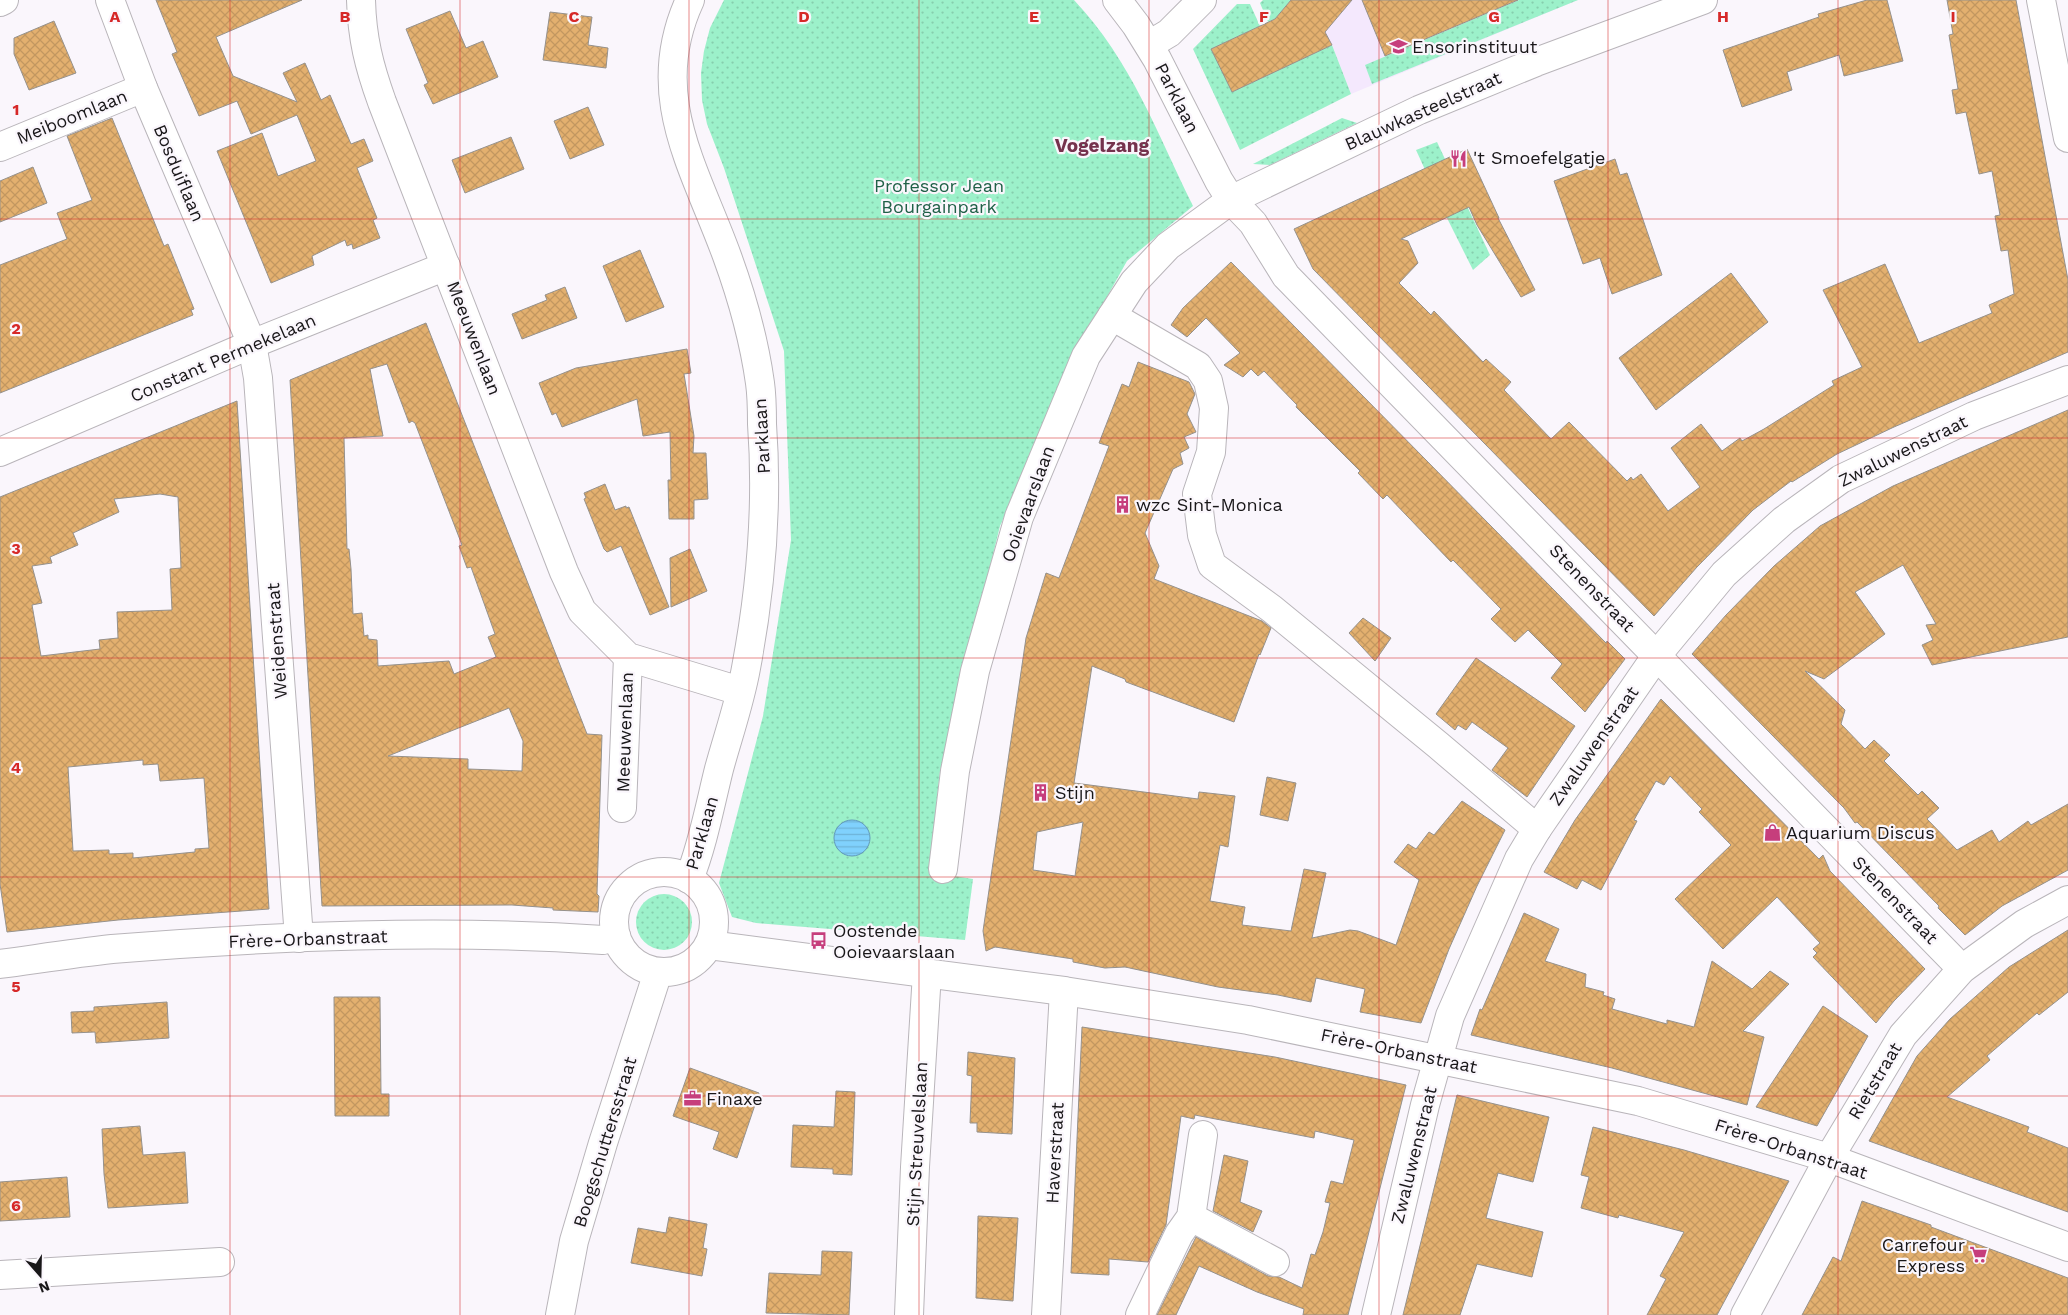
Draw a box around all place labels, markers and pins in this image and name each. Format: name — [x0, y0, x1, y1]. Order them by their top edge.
place label: Ensorinstituut — [1412, 36, 1538, 57]
school or university icon: Ensorinstituut — [1388, 37, 1408, 57]
place label: 't Smoefelgatje — [1473, 147, 1605, 168]
restaurant icon: 't Smoefelgatje — [1449, 148, 1469, 168]
place label: wzc Sint-Monica — [1136, 494, 1283, 515]
building icon: wzc Sint-Monica — [1112, 495, 1132, 515]
place label: Stijn — [1055, 782, 1095, 803]
building icon: Stijn — [1031, 783, 1051, 803]
place label: Aquarium Discus — [1786, 822, 1935, 843]
shop icon: Aquarium Discus — [1762, 823, 1782, 843]
place label: Oostende Ooievaarslaan — [833, 920, 955, 962]
bus stop icon: Oostende Ooievaarslaan — [809, 931, 829, 951]
place label: Finaxe — [706, 1088, 763, 1109]
office icon: Finaxe — [682, 1089, 702, 1109]
place label: Carrefour Express — [1882, 1234, 1965, 1276]
supermarket icon: Carrefour Express — [1969, 1245, 1989, 1265]

